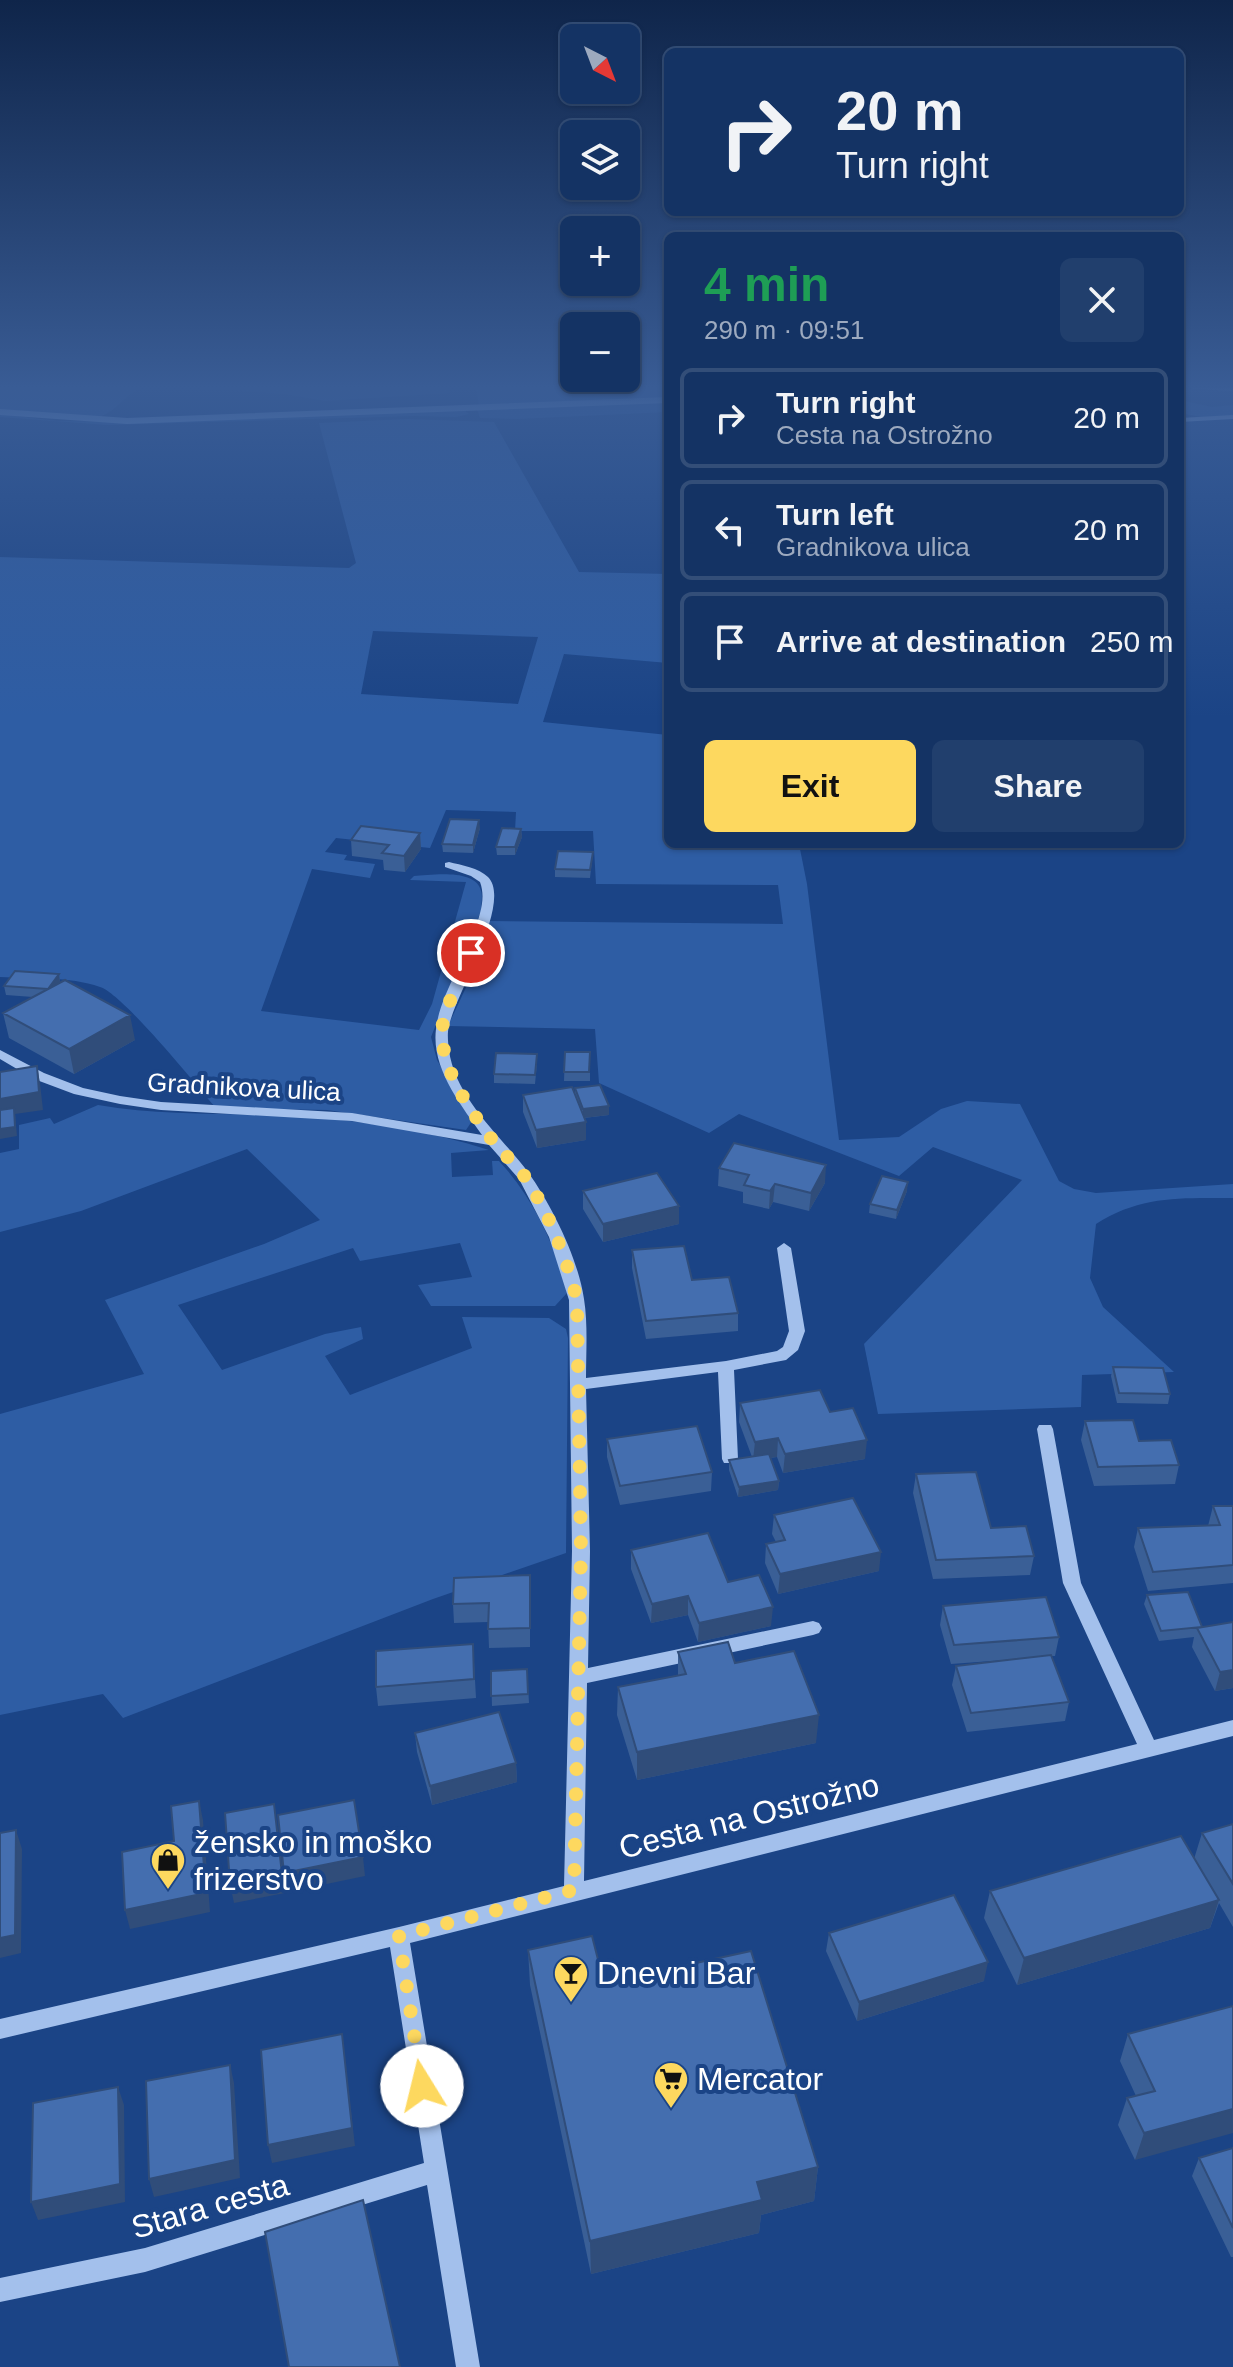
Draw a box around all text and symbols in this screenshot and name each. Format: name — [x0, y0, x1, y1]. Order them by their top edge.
north arrow — [560, 24, 640, 104]
map controls — [560, 24, 640, 392]
text: 20 m — [836, 79, 964, 142]
icon: right — [704, 80, 808, 184]
button: layers — [560, 120, 640, 200]
text: Turn right — [836, 145, 989, 186]
button: + — [560, 216, 640, 296]
text: 4 min — [704, 258, 829, 311]
button: close — [1060, 258, 1144, 342]
button: − — [560, 312, 640, 392]
text: 290 m · 09:51 — [704, 315, 864, 345]
text: Turn right — [776, 386, 915, 419]
icon: right — [708, 396, 752, 440]
text: 20 m — [1073, 401, 1140, 434]
text: Cesta na Ostrožno — [776, 420, 993, 450]
text: Turn left — [776, 498, 894, 531]
icon: left — [708, 508, 752, 552]
text: 20 m — [1073, 513, 1140, 546]
text: Gradnikova ulica — [776, 532, 970, 562]
icon: arrive — [708, 620, 752, 664]
text: Arrive at destination — [776, 625, 1066, 658]
text: 250 m — [1090, 625, 1173, 658]
button: Exit — [704, 740, 916, 832]
button: Share — [932, 740, 1144, 832]
pin — [437, 919, 505, 987]
icon: arrive — [449, 931, 493, 975]
street label: Gradnikova ulica — [147, 1067, 342, 1107]
street label: Cesta na Ostrožno — [615, 1766, 883, 1866]
place label: žensko in moško frizerstvo — [194, 1824, 432, 1897]
shop icon: žensko in moško frizerstvo — [149, 1841, 187, 1891]
bar icon: Dnevni Bar — [552, 1954, 590, 2004]
place label: Dnevni Bar — [597, 1955, 756, 1991]
position arrow — [380, 2044, 464, 2128]
supermarket icon: Mercator — [652, 2060, 690, 2110]
place label: Mercator — [697, 2061, 824, 2097]
street label: Stara cesta — [127, 2166, 293, 2246]

